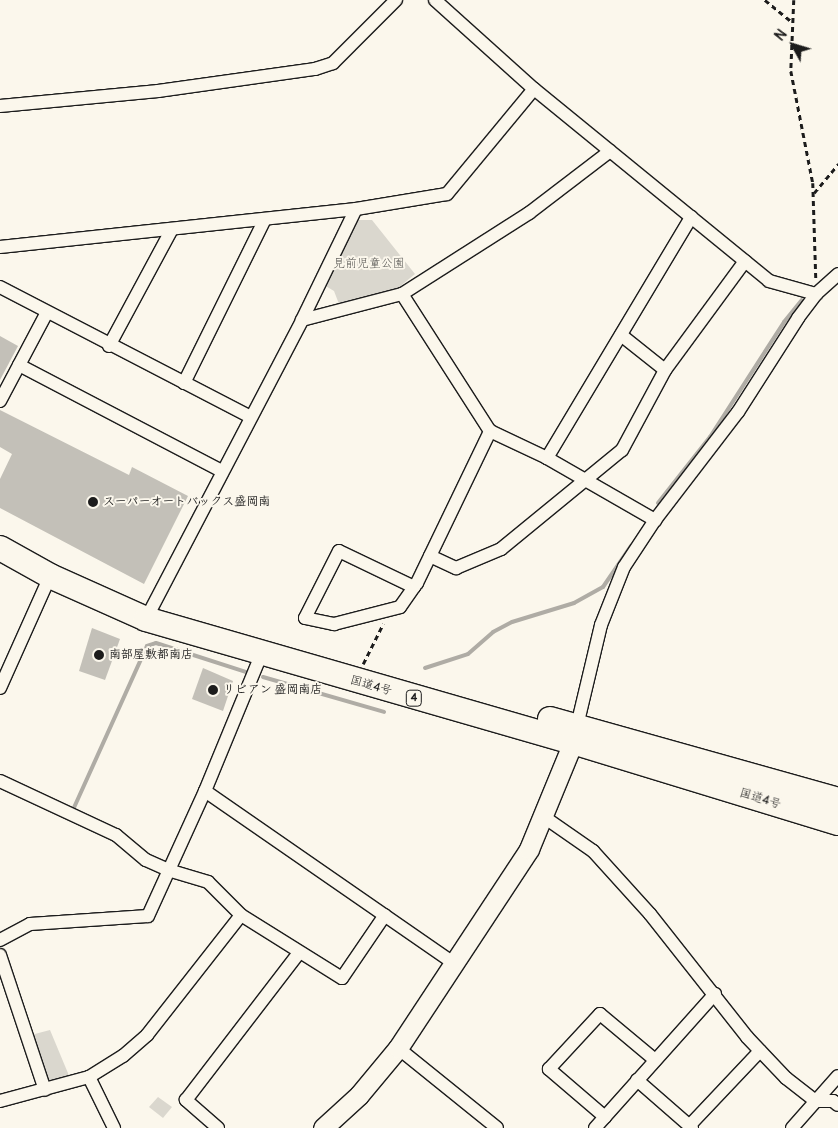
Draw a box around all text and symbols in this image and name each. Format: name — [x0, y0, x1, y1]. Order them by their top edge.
north arrow — [768, 20, 818, 70]
text: N — [771, 26, 791, 44]
park label: 見前児童公園 — [333, 257, 405, 271]
place label: スーパーオートバックス盛岡南 — [103, 495, 271, 509]
marker: スーパーオートバックス盛岡南 — [87, 496, 99, 508]
place label: 南部屋敷都南店 — [109, 648, 193, 662]
marker: 南部屋敷都南店 — [93, 649, 105, 661]
street label: 国道4号 — [348, 673, 394, 699]
place label: リビアン 盛岡南店 — [223, 683, 322, 697]
marker: リビアン 盛岡南店 — [207, 684, 219, 696]
road number: 4 — [405, 690, 423, 706]
street label: 国道4号 — [737, 786, 783, 812]

